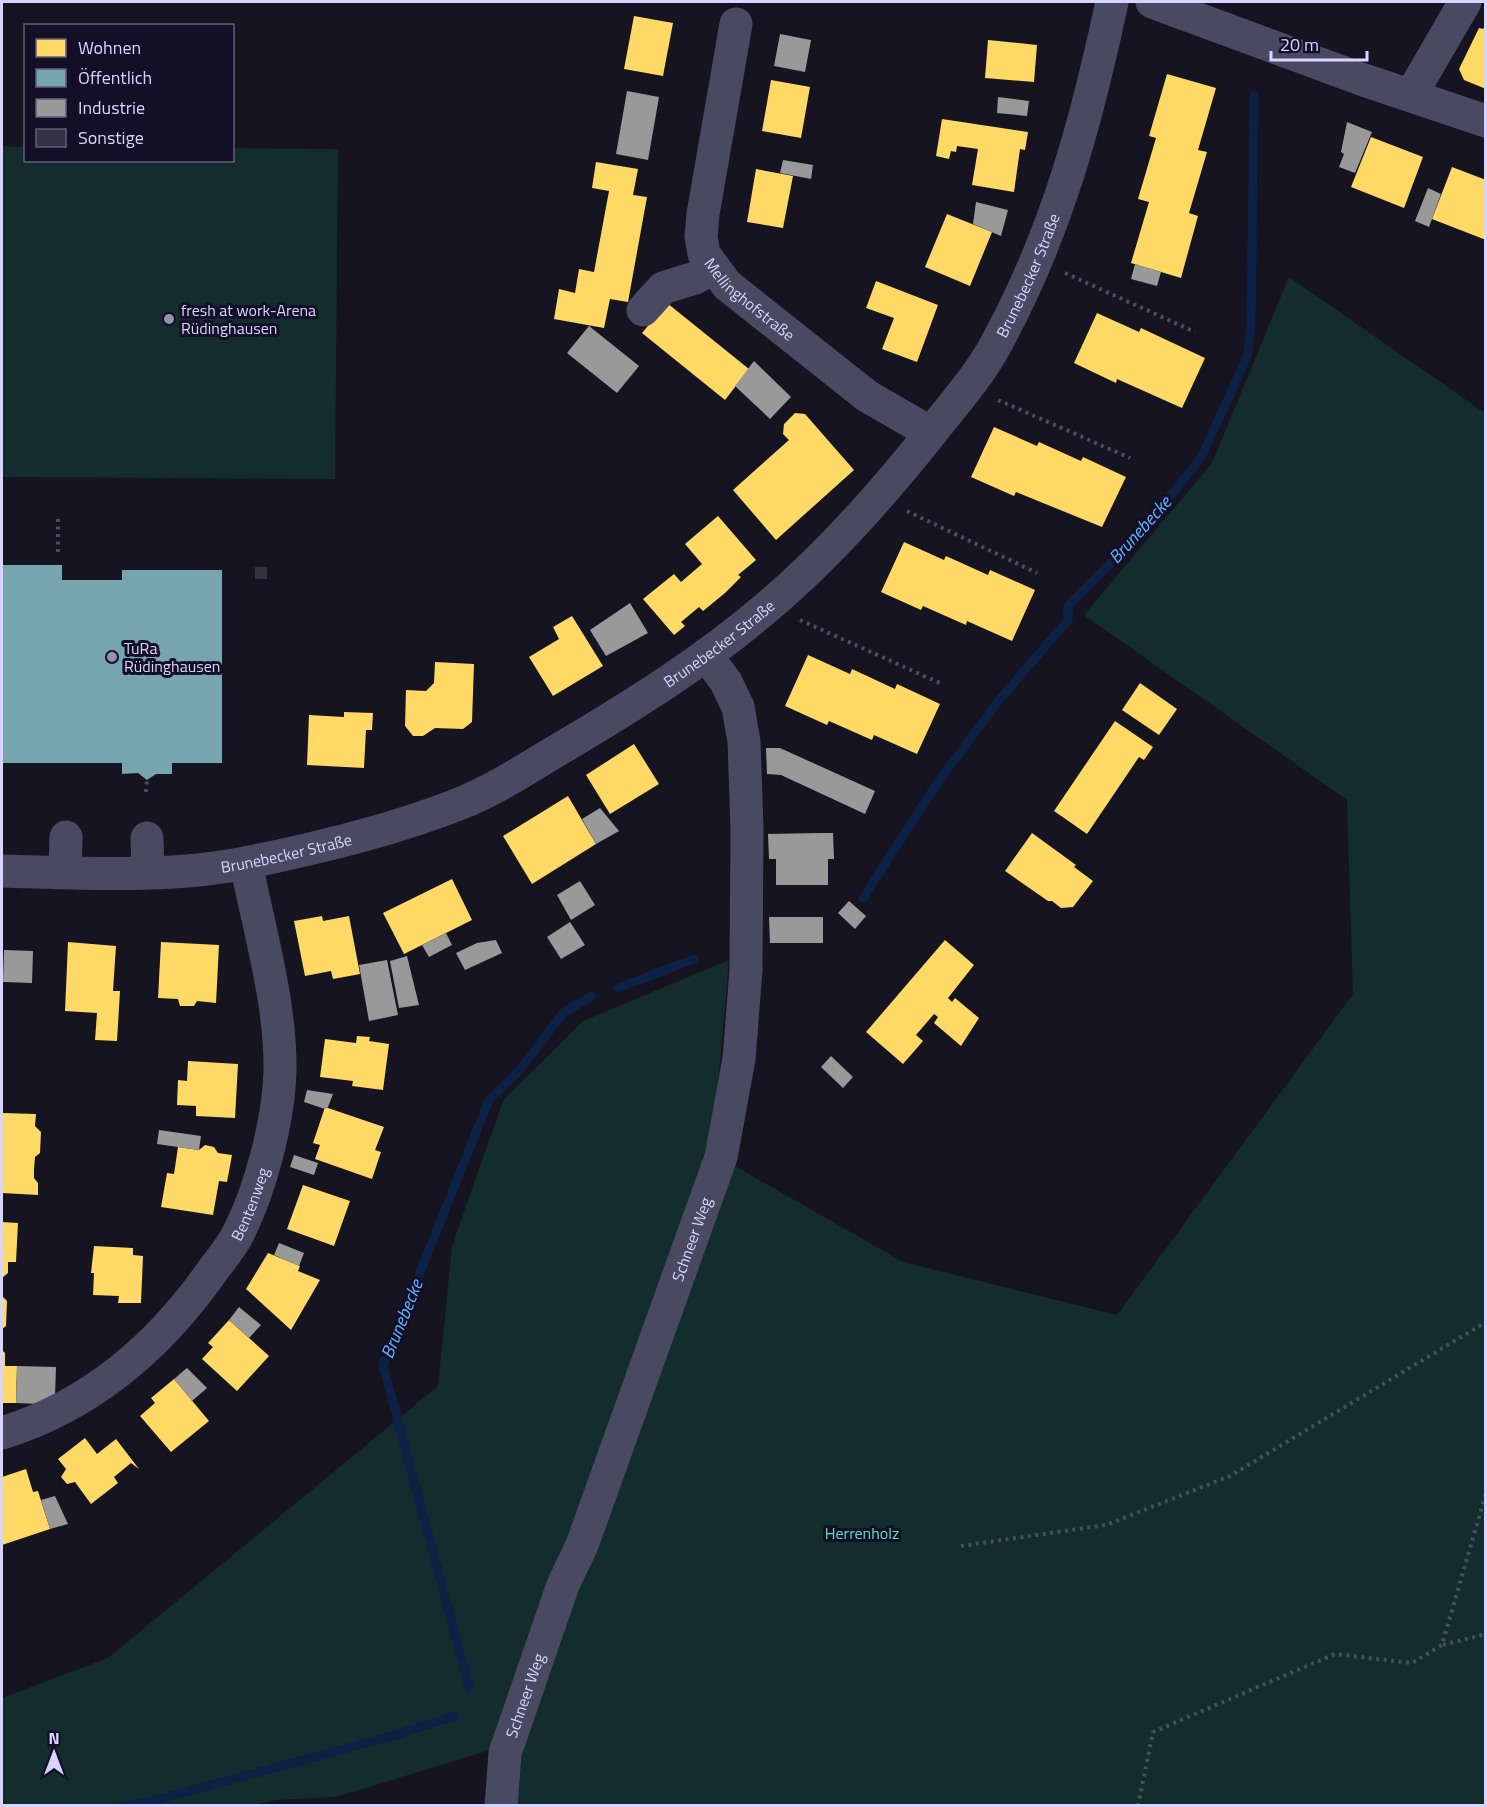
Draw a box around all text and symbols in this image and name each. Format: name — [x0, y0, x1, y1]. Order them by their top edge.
legend — [24, 24, 234, 162]
scale bar — [1271, 24, 1367, 62]
text: 20 m — [1280, 31, 1319, 58]
text: Wohnen — [78, 34, 141, 61]
text: Öffentlich — [78, 64, 152, 91]
text: Industrie — [78, 94, 145, 121]
text: Sonstige — [78, 124, 144, 151]
street label: Brunebecker Straße — [990, 210, 1066, 342]
street label: Mellinghofstraße — [699, 253, 800, 347]
place label: fresh at work-Arena Rüdinghausen — [181, 298, 316, 340]
marker: fresh at work-Arena Rüdinghausen — [162, 312, 176, 326]
water label: Brunebecke — [1102, 489, 1179, 570]
street label: Brunebecker Straße — [659, 594, 780, 693]
place label: TuRa Rüdinghausen — [124, 636, 220, 678]
marker: TuRa Rüdinghausen — [105, 650, 119, 664]
street label: Brunebecker Straße — [219, 827, 354, 879]
street label: Bentenweg — [225, 1164, 275, 1245]
street label: Schneer Weg — [665, 1194, 718, 1285]
water label: Brunebecke — [373, 1274, 430, 1362]
park label: Herrenholz — [825, 1521, 899, 1545]
street label: Schneer Weg — [499, 1650, 551, 1741]
north arrow — [24, 1723, 84, 1783]
text: N — [48, 1726, 60, 1750]

